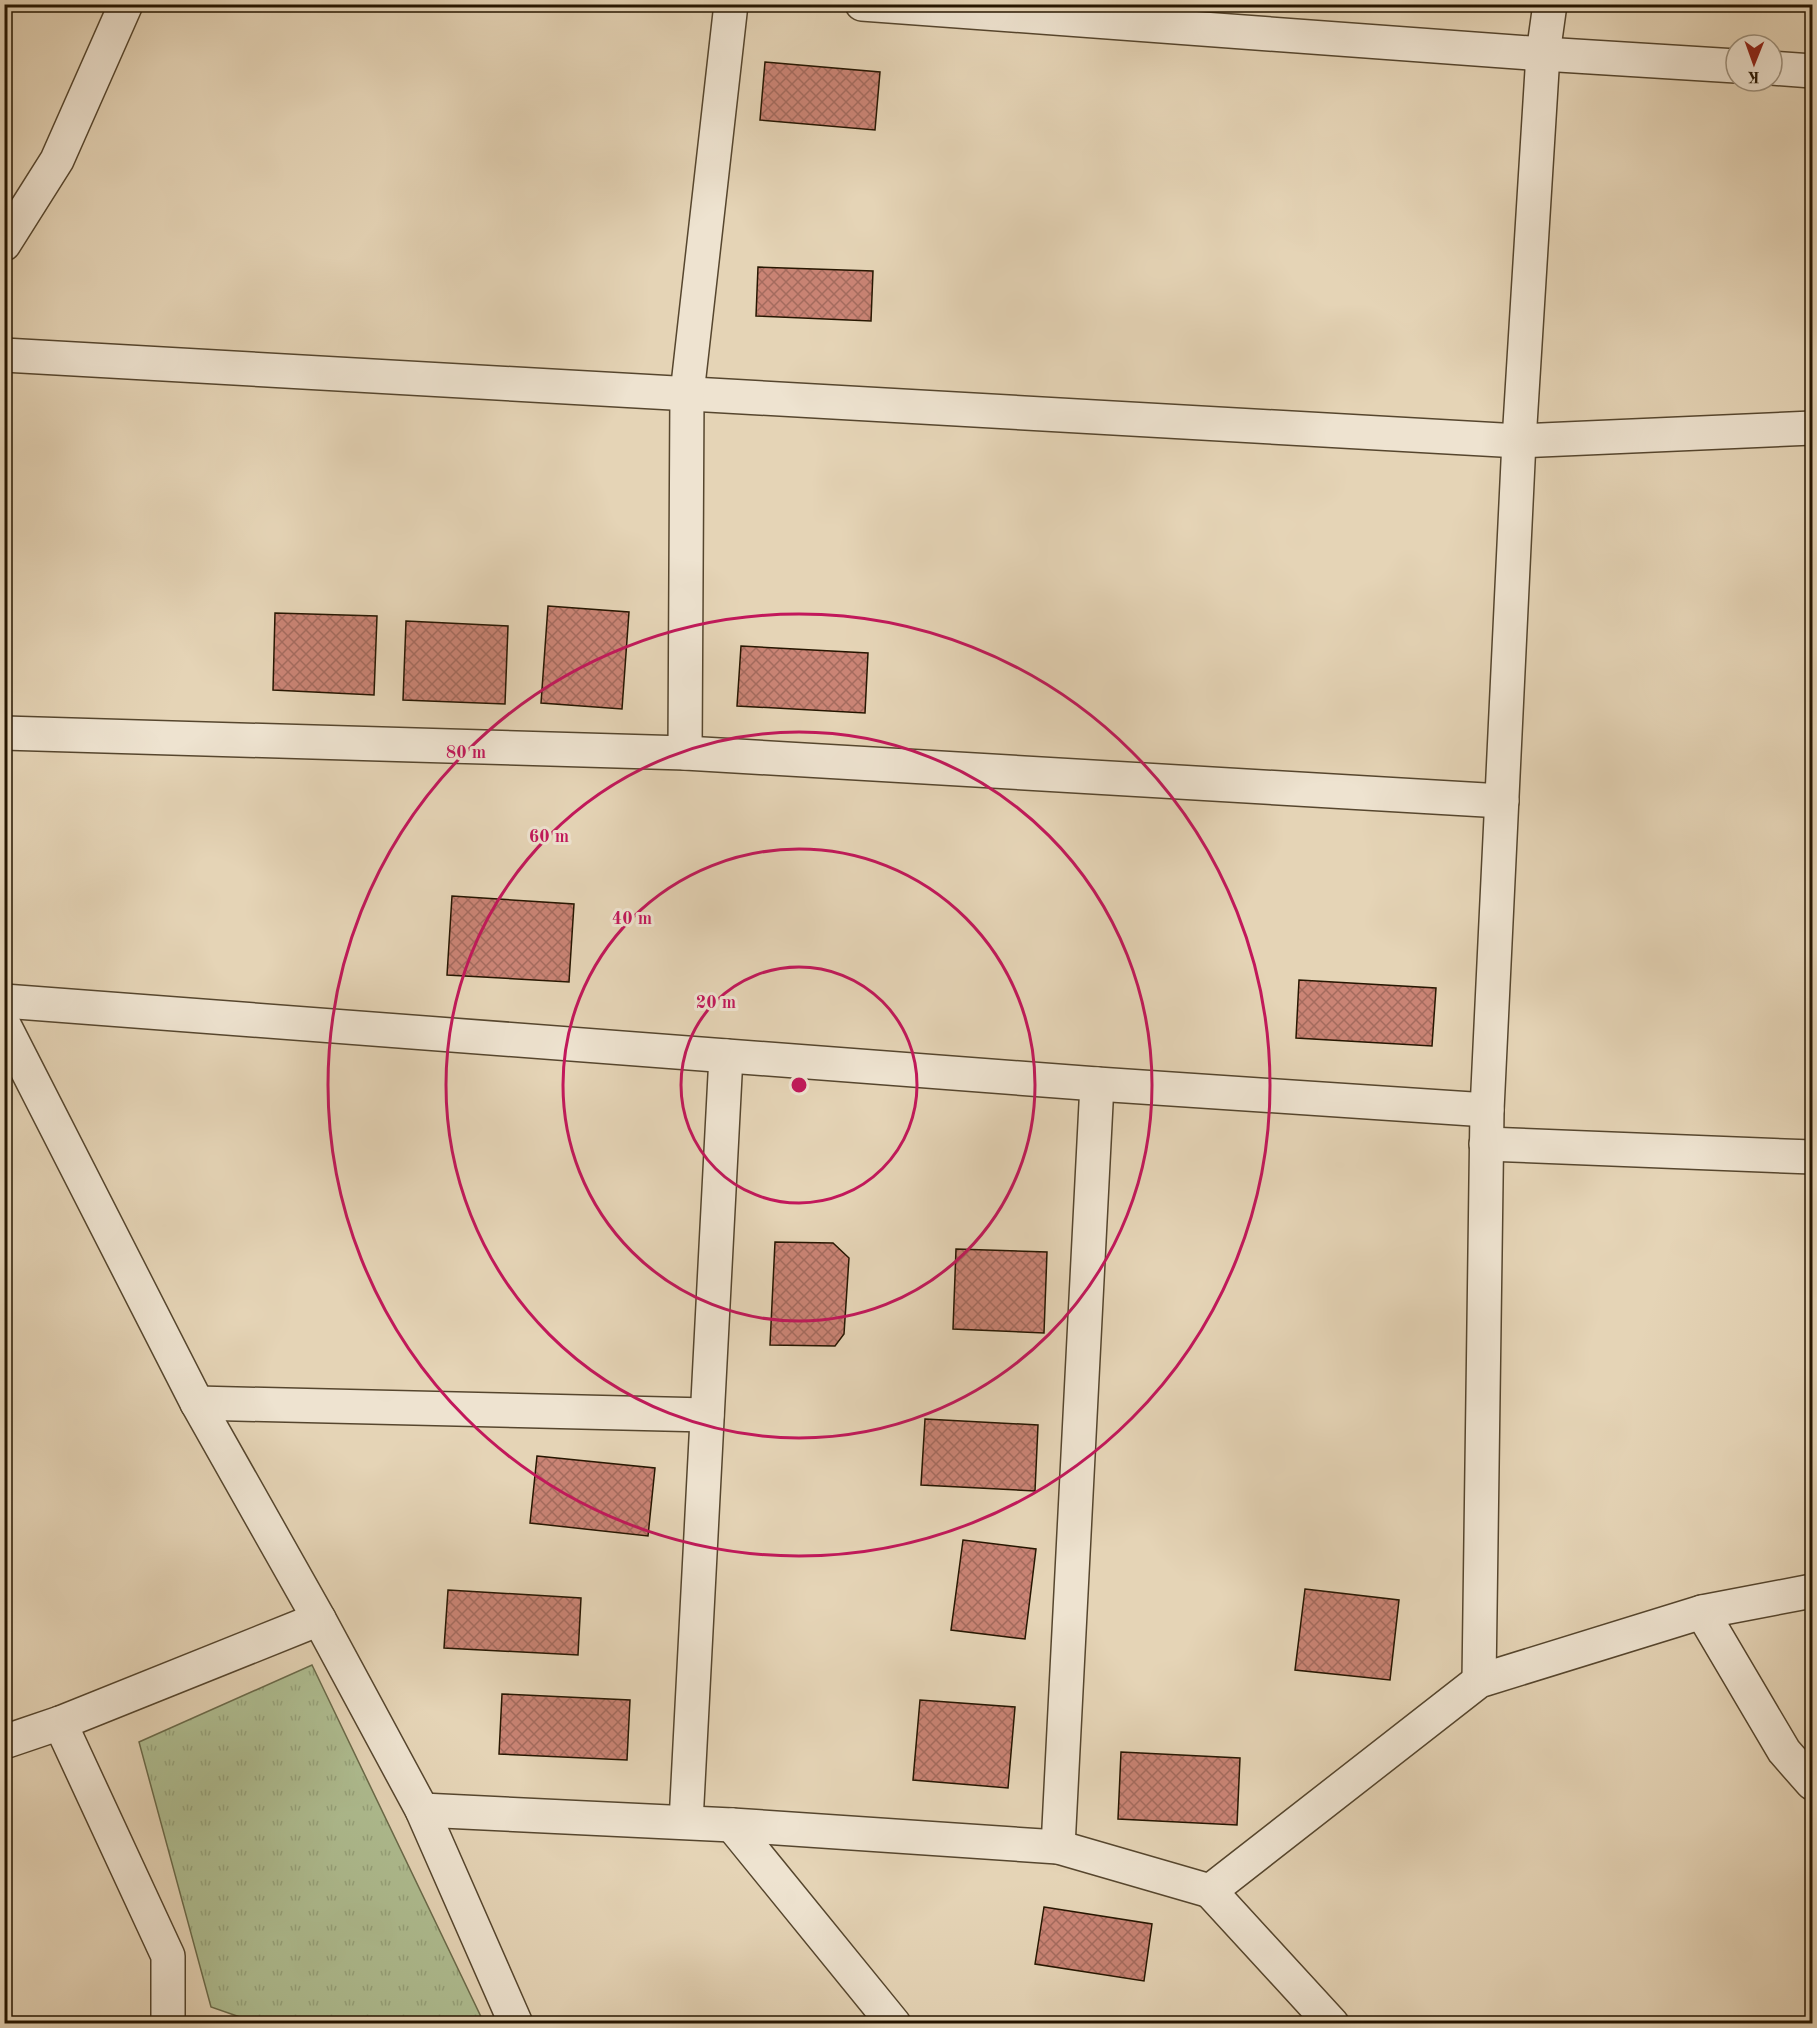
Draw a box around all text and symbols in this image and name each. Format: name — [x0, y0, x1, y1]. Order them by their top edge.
north arrow — [1724, 33, 1784, 93]
text: K — [1747, 68, 1760, 84]
text: 80 m — [446, 744, 486, 762]
text: 60 m — [529, 828, 569, 846]
text: 40 m — [612, 910, 652, 928]
text: 20 m — [696, 994, 736, 1012]
centre of rings — [789, 1075, 809, 1095]

